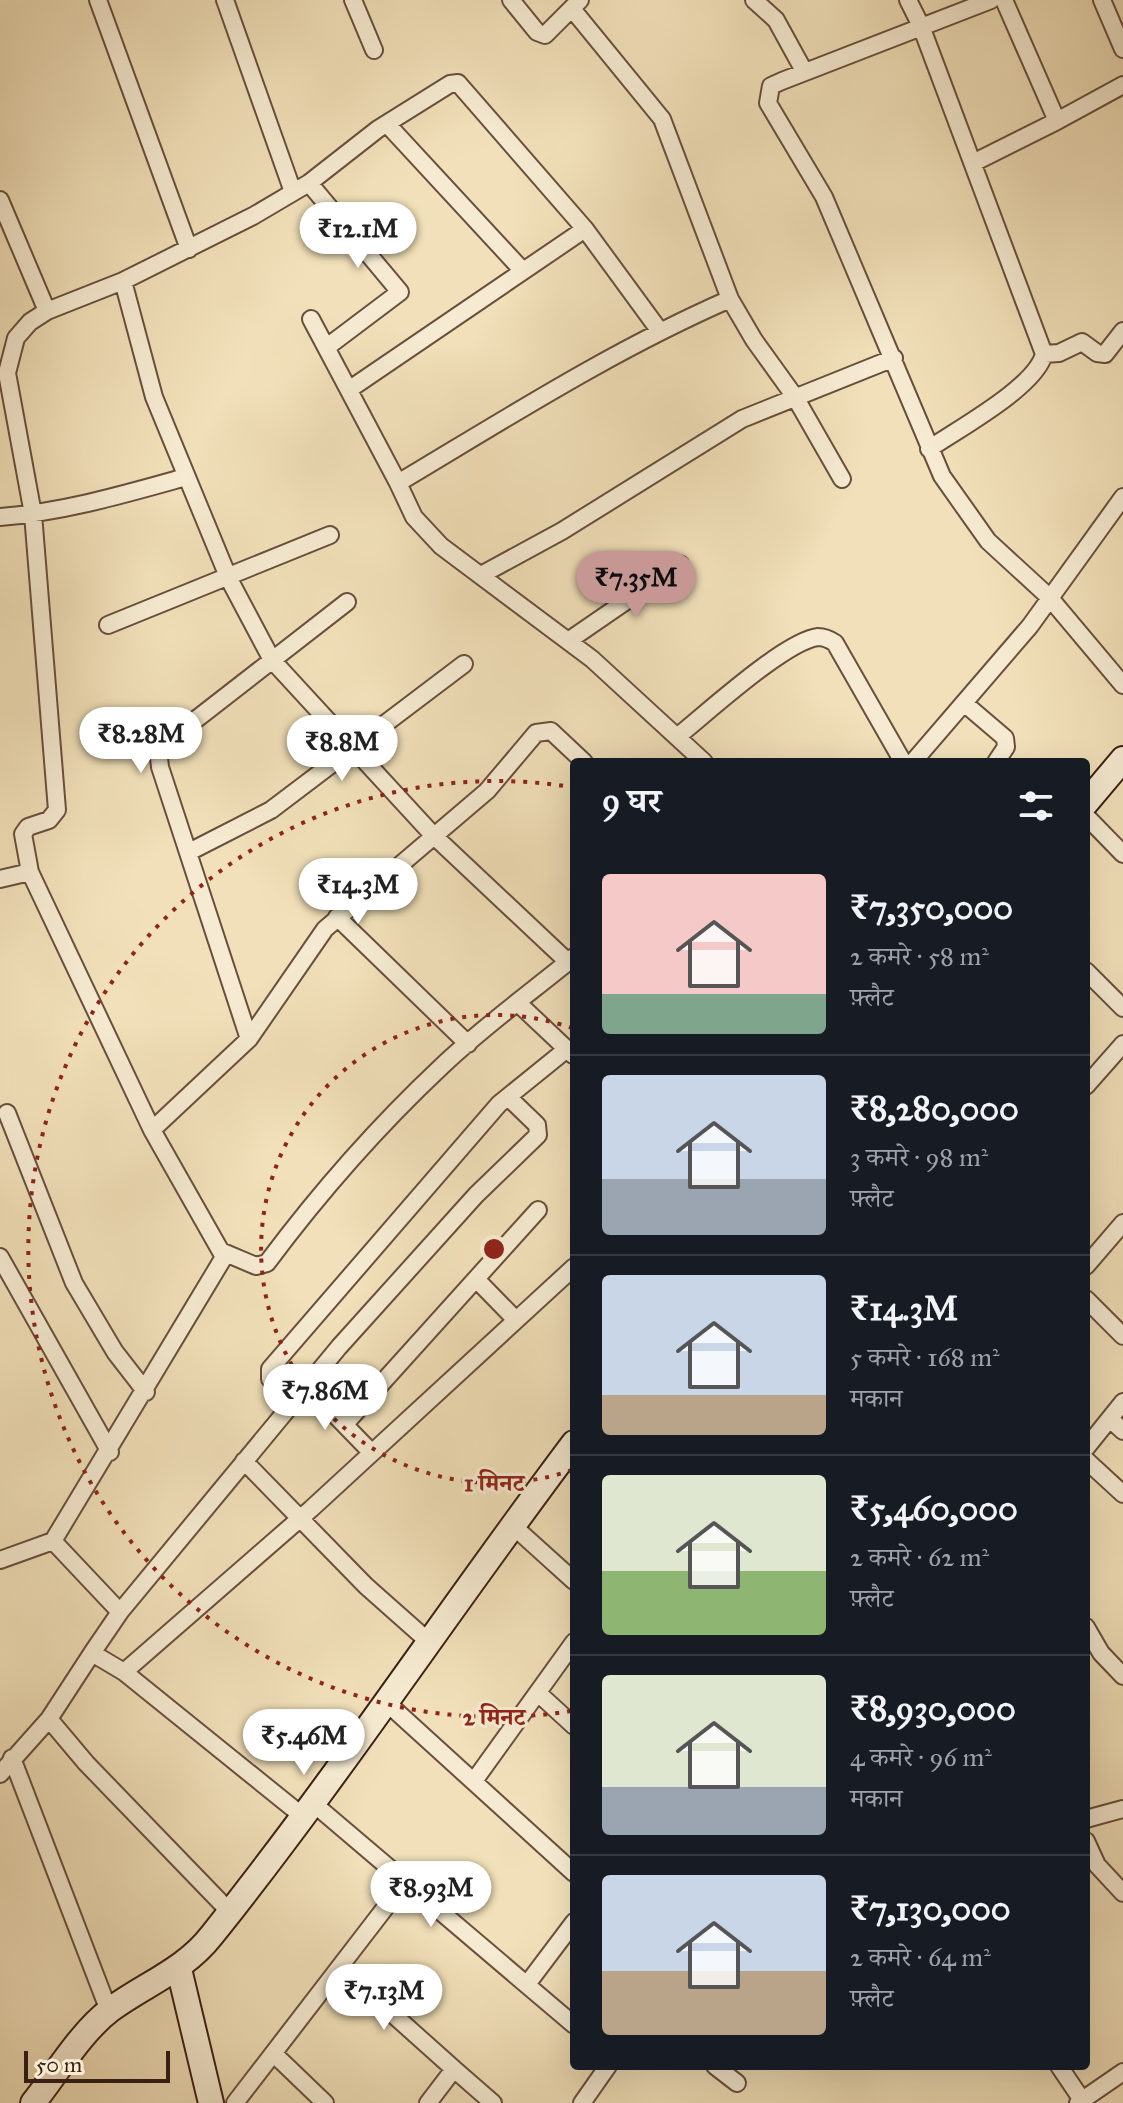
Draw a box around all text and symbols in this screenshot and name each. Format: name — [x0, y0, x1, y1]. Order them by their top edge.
pin: ₹12.1M — [293, 202, 423, 270]
text: ₹12.1M — [318, 212, 398, 244]
pin: ₹7.35M — [571, 551, 701, 619]
text: ₹7.35M — [595, 561, 677, 593]
pin: ₹8.28M — [76, 707, 206, 775]
pin: ₹8.8M — [286, 715, 398, 783]
text: ₹8.28M — [97, 717, 185, 749]
text: ₹8.8M — [305, 725, 379, 757]
text: 9 घर — [602, 780, 661, 821]
icon: filters — [1014, 784, 1058, 828]
pin: ₹14.3M — [293, 858, 423, 926]
text: ₹14.3M — [317, 868, 399, 900]
text: ₹7,350,000 — [850, 887, 1013, 928]
icon: home — [666, 906, 762, 1002]
text: 2 कमरे · 58 m² — [850, 940, 989, 972]
text: फ़्लैट — [850, 981, 893, 1013]
text: ₹8,280,000 — [850, 1088, 1019, 1129]
icon: home — [666, 1107, 762, 1203]
text: 3 कमरे · 98 m² — [850, 1141, 988, 1173]
text: फ़्लैट — [850, 1182, 893, 1214]
centre of rings — [480, 1235, 508, 1263]
text: ₹14.3M — [850, 1288, 958, 1329]
icon: home — [666, 1307, 762, 1403]
text: 5 कमरे · 168 m² — [850, 1341, 1000, 1373]
pin: ₹7.86M — [260, 1364, 390, 1432]
text: ₹7.86M — [281, 1374, 369, 1406]
text: मकान — [850, 1382, 903, 1414]
text: 1 मिनट — [464, 1468, 526, 1498]
text: ₹5,460,000 — [850, 1488, 1018, 1529]
icon: home — [666, 1507, 762, 1603]
text: 2 कमरे · 62 m² — [850, 1541, 989, 1573]
text: फ़्लैट — [850, 1582, 893, 1614]
text: ₹8,930,000 — [850, 1688, 1016, 1729]
text: 2 मिनट — [463, 1702, 528, 1732]
icon: home — [666, 1707, 762, 1803]
pin: ₹5.46M — [239, 1709, 369, 1777]
text: ₹5.46M — [261, 1719, 347, 1751]
text: 4 कमरे · 96 m² — [850, 1741, 992, 1773]
text: मकान — [850, 1782, 903, 1814]
pin: ₹8.93M — [366, 1861, 496, 1929]
text: ₹8.93M — [388, 1871, 474, 1903]
text: ₹7,130,000 — [850, 1888, 1011, 1929]
icon: home — [666, 1907, 762, 2003]
text: 2 कमरे · 64 m² — [850, 1941, 991, 1973]
pin: ₹7.13M — [319, 1964, 449, 2032]
text: ₹7.13M — [343, 1974, 425, 2006]
text: फ़्लैट — [850, 1982, 893, 2014]
scale bar — [24, 2047, 170, 2083]
text: 50 m — [36, 2051, 82, 2078]

